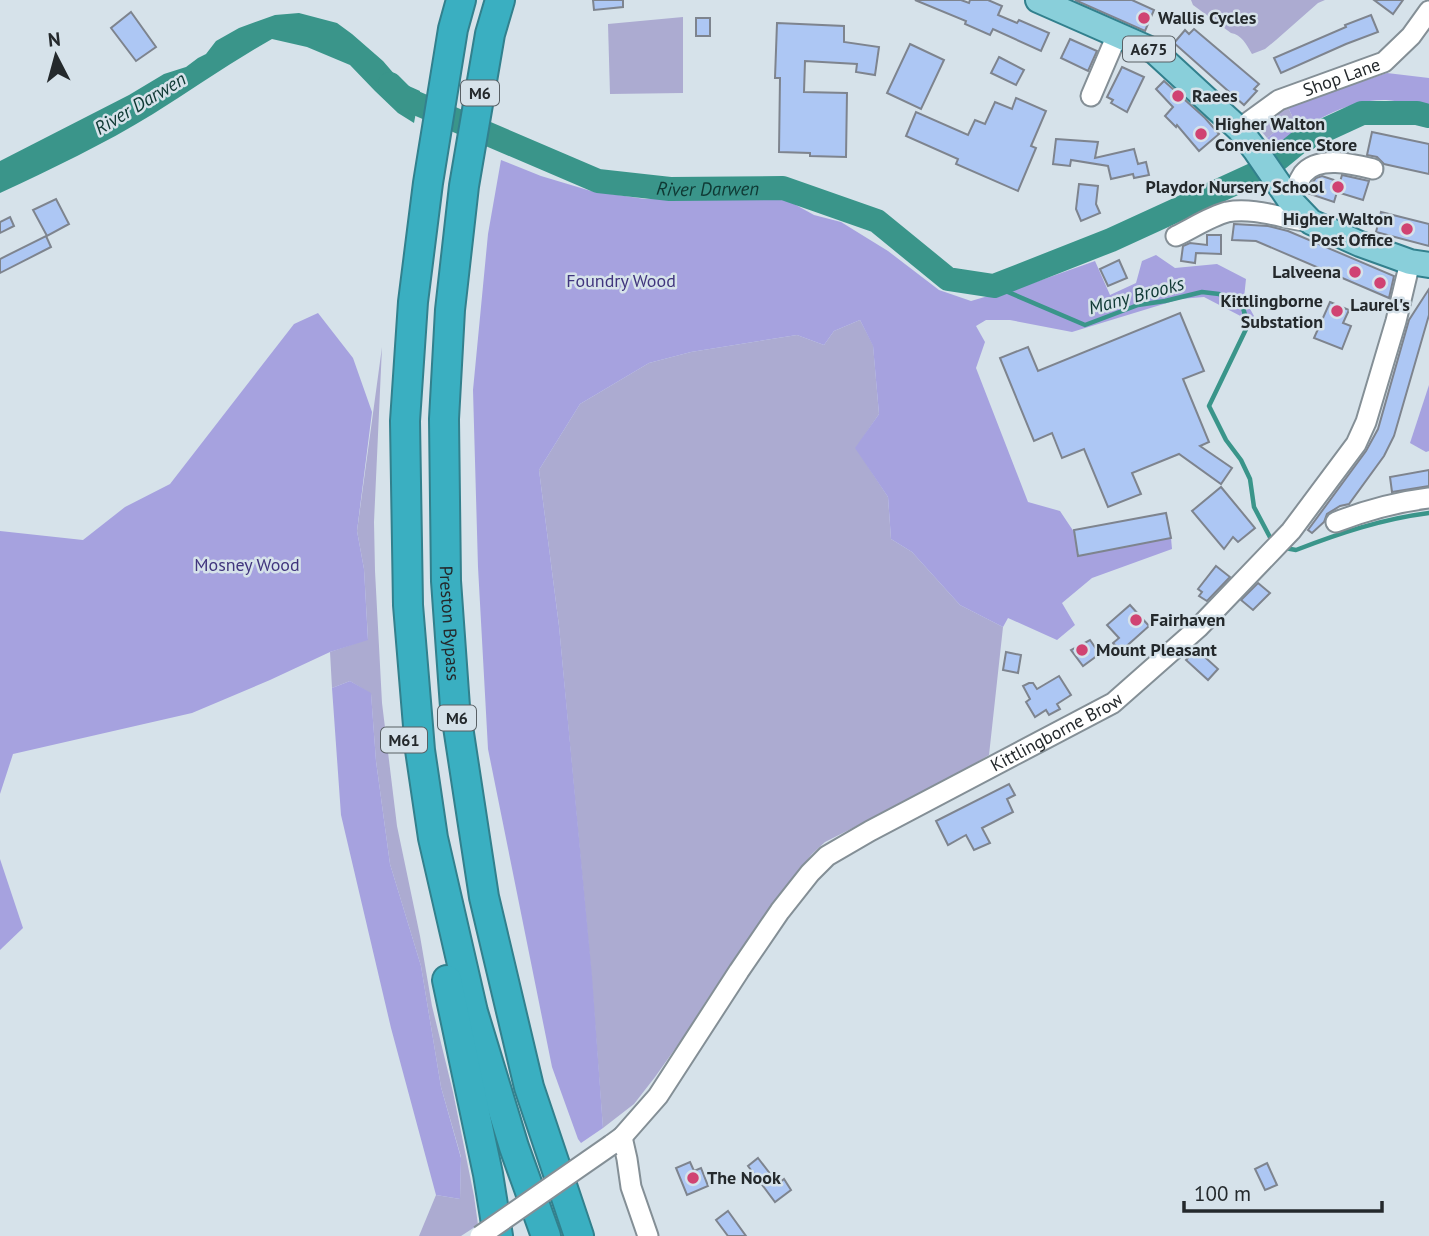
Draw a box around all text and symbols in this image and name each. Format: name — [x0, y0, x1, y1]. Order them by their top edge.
place label: Wallis Cycles — [1158, 6, 1257, 29]
marker: Wallis Cycles — [1136, 10, 1152, 26]
north arrow — [21, 21, 91, 91]
text: N — [47, 27, 62, 52]
road number: A675 — [1123, 36, 1175, 61]
street label: Shop Lane — [1300, 52, 1383, 101]
water label: River Darwen — [90, 66, 190, 140]
road number: M6 — [461, 80, 499, 106]
place label: Raees — [1192, 84, 1238, 107]
marker: Raees — [1170, 88, 1186, 104]
place label: Higher Walton Convenience Store — [1215, 112, 1357, 156]
marker: Higher Walton Convenience Store — [1193, 126, 1209, 142]
place label: Playdor Nursery School — [1145, 175, 1325, 198]
water label: River Darwen — [655, 176, 759, 201]
marker: Playdor Nursery School — [1330, 179, 1346, 195]
place label: Higher Walton Post Office — [1283, 207, 1393, 251]
marker: Higher Walton Post Office — [1399, 221, 1415, 237]
place label: Lalveena — [1272, 260, 1341, 283]
marker: Lalveena — [1347, 264, 1363, 280]
park label: Foundry Wood — [566, 269, 676, 292]
water label: Many Brooks — [1085, 271, 1187, 319]
marker: Laurel's — [1372, 275, 1388, 291]
place label: Kittlingborne Substation — [1220, 289, 1323, 333]
place label: Laurel's — [1350, 293, 1410, 316]
marker: Kittlingborne Substation — [1329, 303, 1345, 319]
park label: Mosney Wood — [194, 553, 300, 576]
street label: Preston Bypass — [435, 566, 465, 682]
place label: Fairhaven — [1150, 608, 1225, 631]
marker: Fairhaven — [1128, 612, 1144, 628]
place label: Mount Pleasant — [1096, 638, 1217, 661]
marker: Mount Pleasant — [1074, 642, 1090, 658]
street label: Kittlingborne Brow — [986, 687, 1128, 776]
road number: M6 — [438, 706, 476, 730]
road number: M61 — [381, 727, 427, 752]
place label: The Nook — [707, 1166, 781, 1189]
marker: The Nook — [685, 1170, 701, 1186]
scale bar — [1184, 1170, 1382, 1214]
text: 100 m — [1194, 1180, 1251, 1207]

